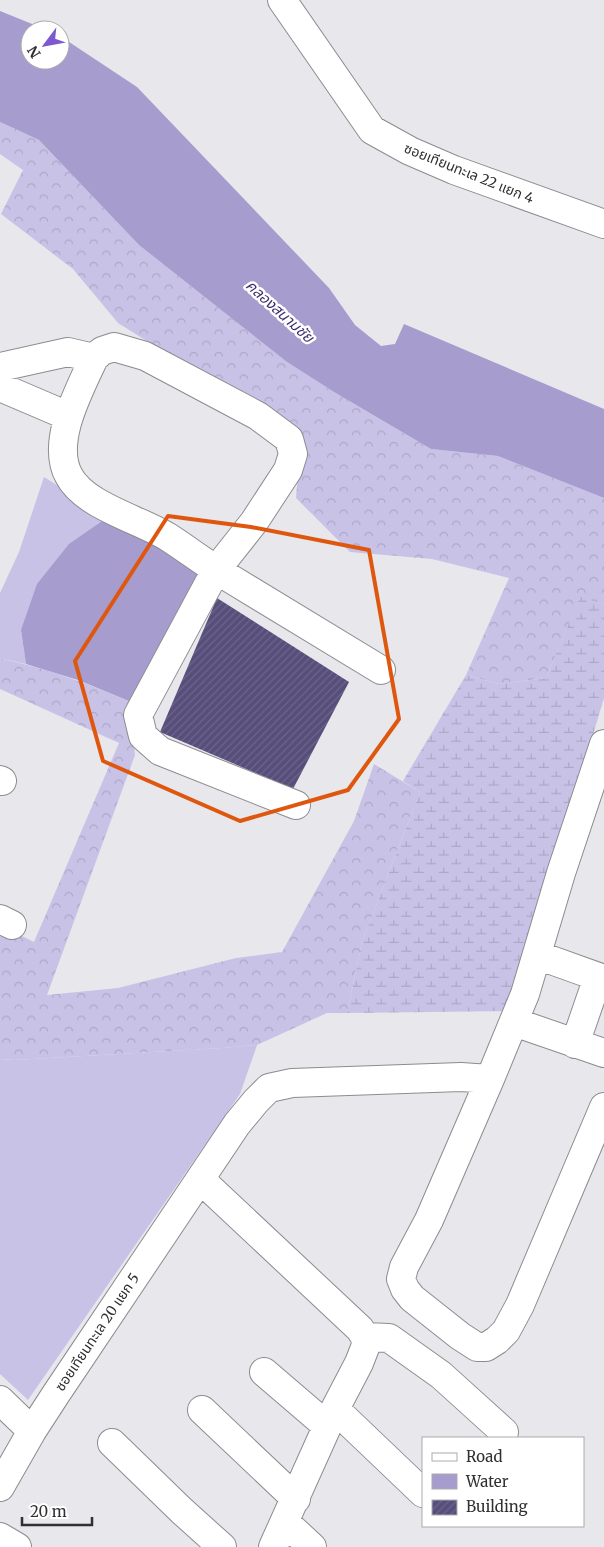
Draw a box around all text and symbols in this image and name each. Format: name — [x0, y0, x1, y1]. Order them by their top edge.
north arrow — [20, 20, 70, 70]
text: N — [23, 42, 45, 61]
street label: ซอยเทียนทะเล 22 แยก 4 — [402, 139, 537, 207]
water label: คลองสนามชัย — [242, 276, 319, 347]
street label: ซอยเทียนทะเล 20 แยก 5 — [51, 1270, 143, 1394]
legend — [422, 1437, 584, 1527]
text: Road — [466, 1447, 502, 1466]
text: Water — [465, 1472, 509, 1491]
scale bar — [22, 1494, 92, 1526]
text: Building — [466, 1497, 528, 1516]
text: 20 m — [30, 1502, 67, 1521]

